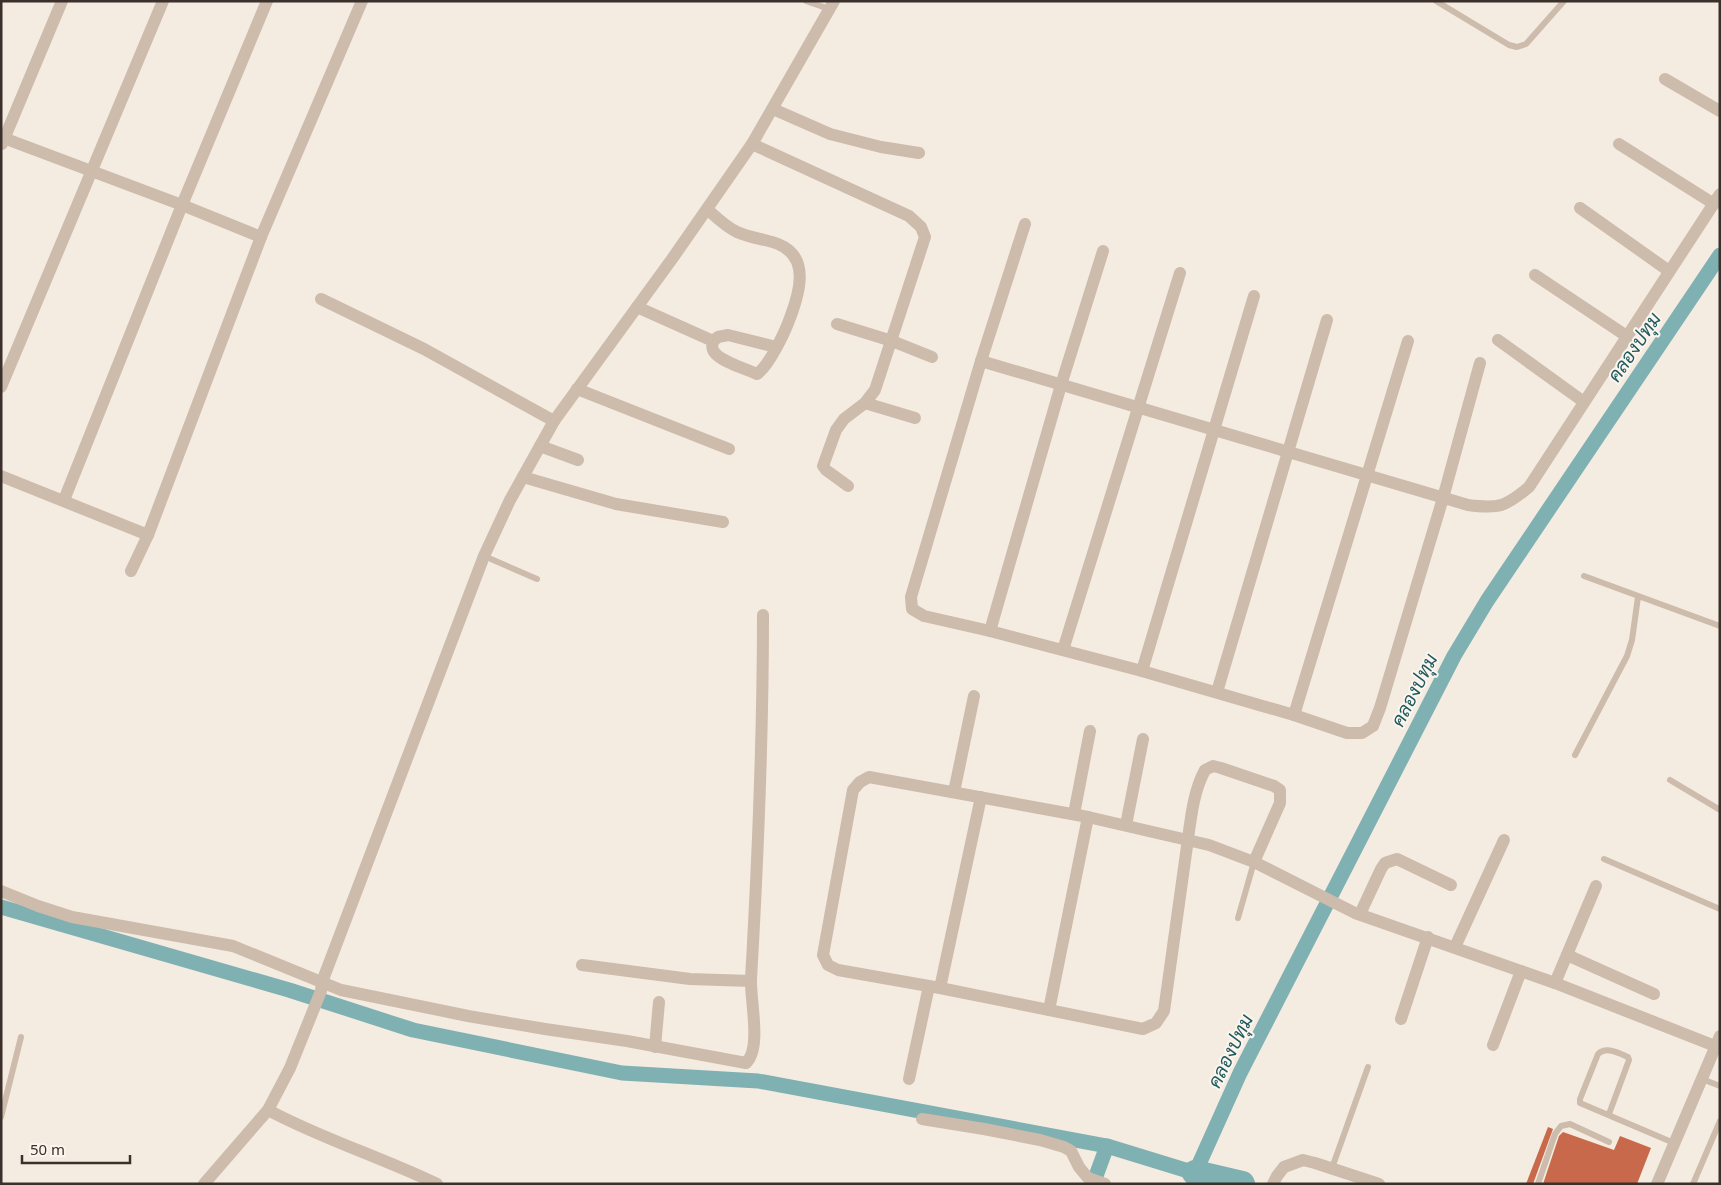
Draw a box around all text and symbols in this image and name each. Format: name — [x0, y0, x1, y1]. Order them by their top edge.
water label: คลองปทุม — [1601, 307, 1667, 387]
water label: คลองปทุม — [1385, 649, 1444, 731]
water label: คลองปทุม — [1201, 1010, 1259, 1092]
scale bar — [22, 1132, 130, 1164]
text: 50 m — [30, 1139, 65, 1159]

